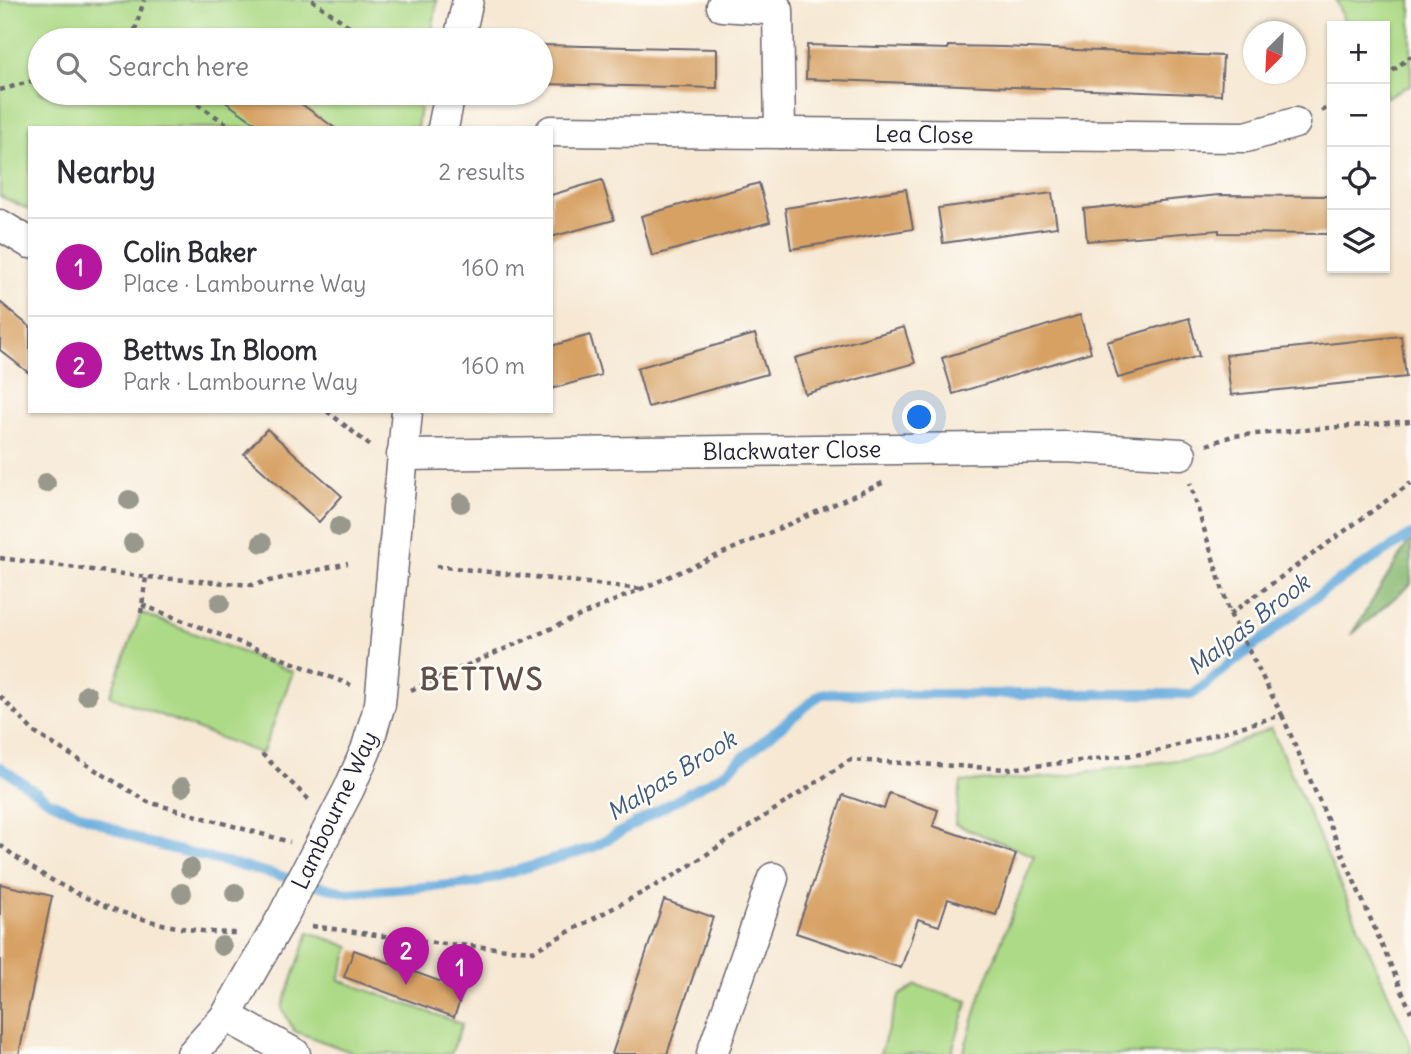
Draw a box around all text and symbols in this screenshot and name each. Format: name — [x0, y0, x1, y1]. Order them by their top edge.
north arrow — [1243, 21, 1306, 84]
map controls — [1327, 21, 1390, 273]
button: + — [1327, 21, 1390, 84]
search box — [28, 28, 553, 105]
icon: search — [52, 48, 90, 86]
text: Search here — [108, 50, 249, 83]
button: − — [1327, 84, 1390, 147]
street label: Lea Close — [874, 119, 974, 149]
button: locate — [1327, 147, 1390, 210]
text: Nearby — [56, 153, 156, 191]
text: 2 results — [439, 157, 525, 186]
button: layers — [1327, 210, 1390, 273]
text: Colin Baker — [123, 236, 257, 269]
text: 1 — [74, 253, 84, 282]
text: 160 m — [462, 253, 525, 282]
text: Place · Lambourne Way — [123, 269, 366, 298]
text: Bettws In Bloom — [123, 334, 317, 367]
text: 2 — [73, 351, 85, 380]
text: 160 m — [462, 351, 525, 380]
text: Park · Lambourne Way — [123, 367, 358, 396]
your location — [902, 400, 936, 434]
street label: Blackwater Close — [702, 434, 882, 466]
water label: Malpas Brook — [1181, 566, 1317, 681]
district label: BETTWS — [420, 660, 544, 698]
water label: Malpas Brook — [601, 722, 743, 827]
street label: Lambourne Way — [285, 726, 383, 894]
pin: 2 — [383, 927, 429, 985]
pin: 1 — [437, 944, 483, 1002]

